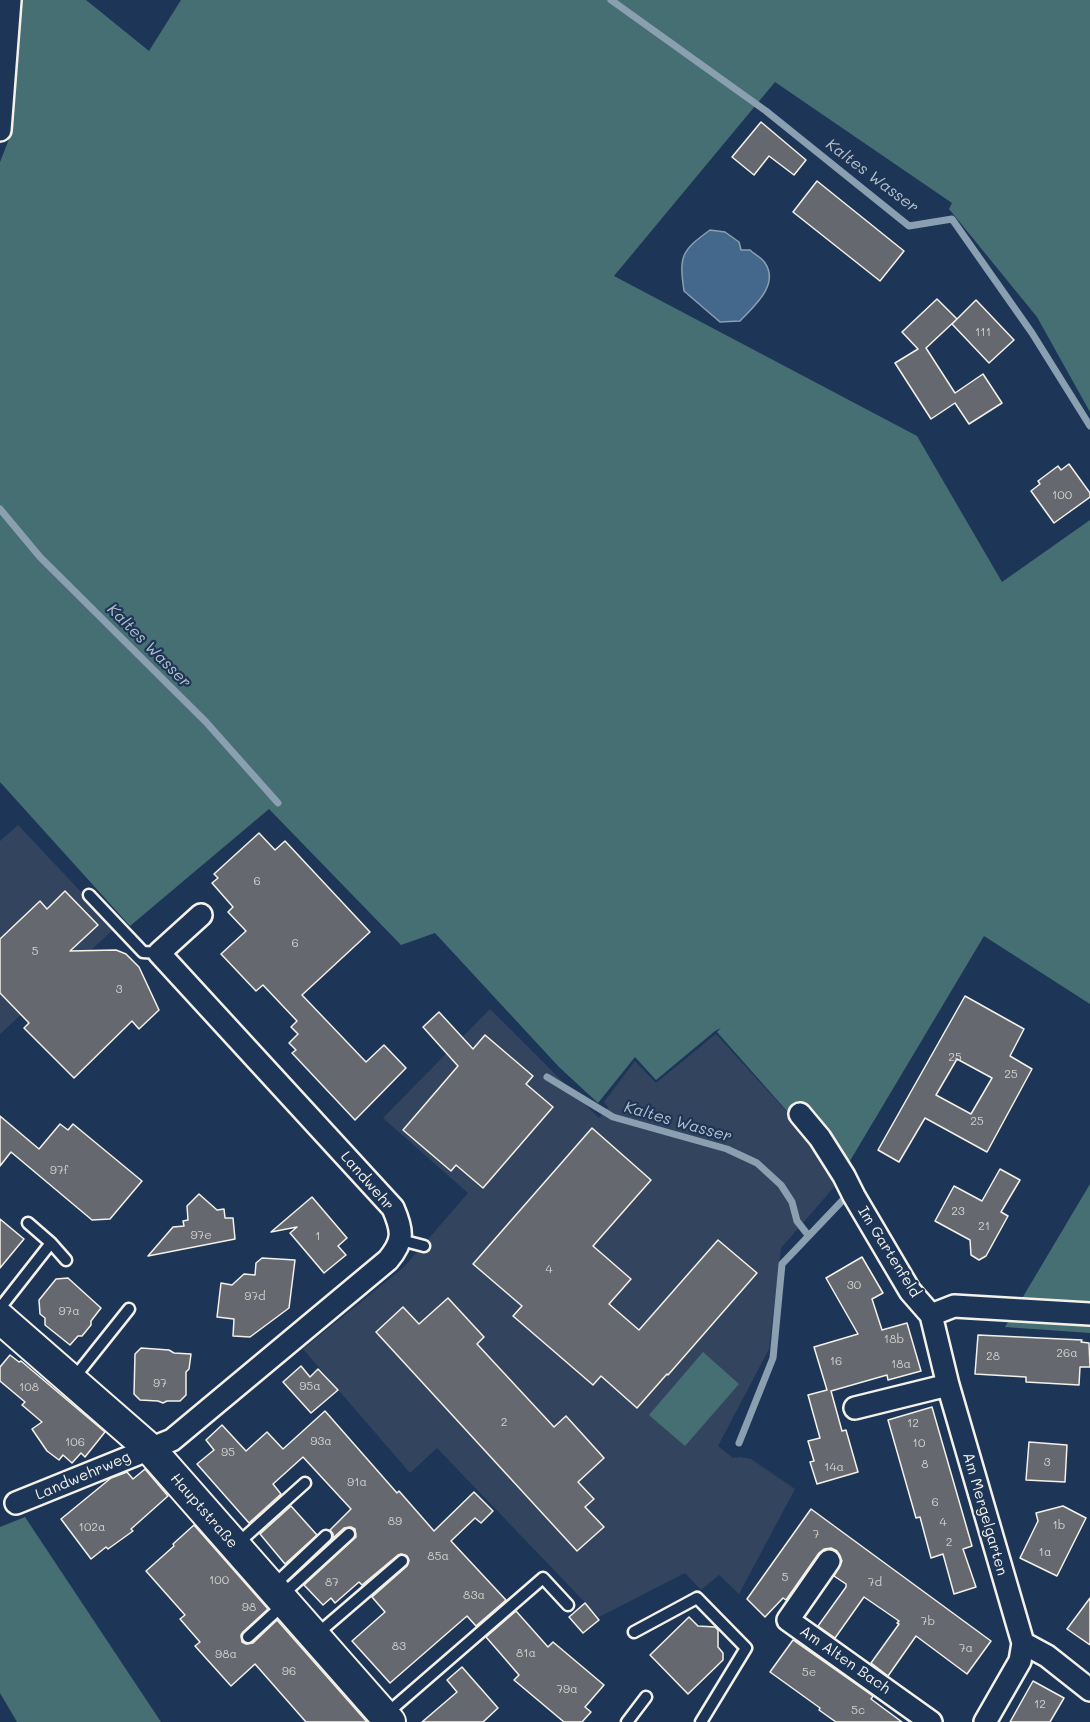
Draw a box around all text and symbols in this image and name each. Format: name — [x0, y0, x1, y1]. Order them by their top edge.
water label: Kaltes Wasser — [822, 135, 922, 217]
house number: 111 — [975, 325, 991, 339]
house number: 100 — [1052, 488, 1072, 502]
water label: Kaltes Wasser — [103, 600, 195, 692]
house number: 6 — [253, 874, 261, 888]
house number: 6 — [291, 936, 299, 950]
house number: 5 — [32, 944, 38, 958]
house number: 3 — [115, 982, 123, 996]
house number: 25 — [948, 1050, 962, 1064]
house number: 25 — [1004, 1067, 1018, 1081]
water label: Kaltes Wasser — [622, 1097, 734, 1147]
house number: 25 — [970, 1114, 984, 1128]
street label: Landwehr — [337, 1148, 397, 1214]
house number: 97f — [50, 1163, 68, 1177]
street label: Im Gartenfeld — [854, 1203, 924, 1301]
house number: 23 — [951, 1204, 965, 1218]
house number: 21 — [978, 1219, 990, 1233]
house number: 97e — [190, 1228, 212, 1242]
house number: 1 — [315, 1229, 321, 1243]
house number: 4 — [545, 1262, 553, 1276]
house number: 30 — [847, 1278, 861, 1292]
house number: 97d — [244, 1289, 266, 1303]
house number: 97a — [58, 1304, 80, 1318]
house number: 18b — [884, 1332, 904, 1346]
house number: 26a — [1056, 1346, 1078, 1360]
house number: 28 — [986, 1349, 1000, 1363]
house number: 16 — [830, 1354, 842, 1368]
house number: 18a — [891, 1357, 911, 1371]
house number: 97 — [153, 1376, 167, 1390]
house number: 95a — [299, 1379, 321, 1393]
house number: 108 — [19, 1380, 39, 1394]
house number: 2 — [501, 1415, 507, 1429]
house number: 12 — [907, 1416, 919, 1430]
house number: 93a — [310, 1434, 332, 1448]
house number: 106 — [65, 1435, 85, 1449]
house number: 10 — [913, 1436, 925, 1450]
house number: 95 — [221, 1445, 235, 1459]
street label: Landwehrweg — [33, 1448, 133, 1504]
street label: Am Mergelgarten — [959, 1450, 1011, 1578]
house number: 3 — [1043, 1455, 1051, 1469]
house number: 8 — [921, 1457, 929, 1471]
house number: 14a — [824, 1460, 844, 1474]
street label: Hauptstraße — [166, 1470, 242, 1552]
house number: 91a — [347, 1475, 367, 1489]
house number: 6 — [931, 1495, 939, 1509]
house number: 89 — [388, 1514, 402, 1528]
house number: 4 — [939, 1515, 947, 1529]
house number: 1b — [1052, 1518, 1066, 1532]
house number: 102a — [79, 1520, 105, 1534]
house number: 7 — [813, 1527, 819, 1541]
house number: 2 — [946, 1535, 952, 1549]
house number: 1a — [1039, 1545, 1051, 1559]
house number: 85a — [427, 1549, 449, 1563]
house number: 5 — [782, 1570, 788, 1584]
house number: 100 — [209, 1573, 229, 1587]
house number: 87 — [325, 1575, 339, 1589]
house number: 7d — [868, 1575, 882, 1589]
house number: 83a — [463, 1588, 485, 1602]
house number: 98 — [242, 1600, 256, 1614]
house number: 7b — [921, 1614, 935, 1628]
street label: Am Alten Bach — [796, 1622, 894, 1698]
house number: 83 — [392, 1639, 406, 1653]
house number: 7a — [959, 1641, 973, 1655]
house number: 81a — [516, 1646, 536, 1660]
house number: 98a — [215, 1647, 237, 1661]
house number: 96 — [282, 1664, 296, 1678]
house number: 5e — [802, 1665, 816, 1679]
house number: 79a — [556, 1682, 578, 1696]
house number: 12 — [1034, 1697, 1046, 1711]
house number: 5c — [851, 1703, 865, 1717]

